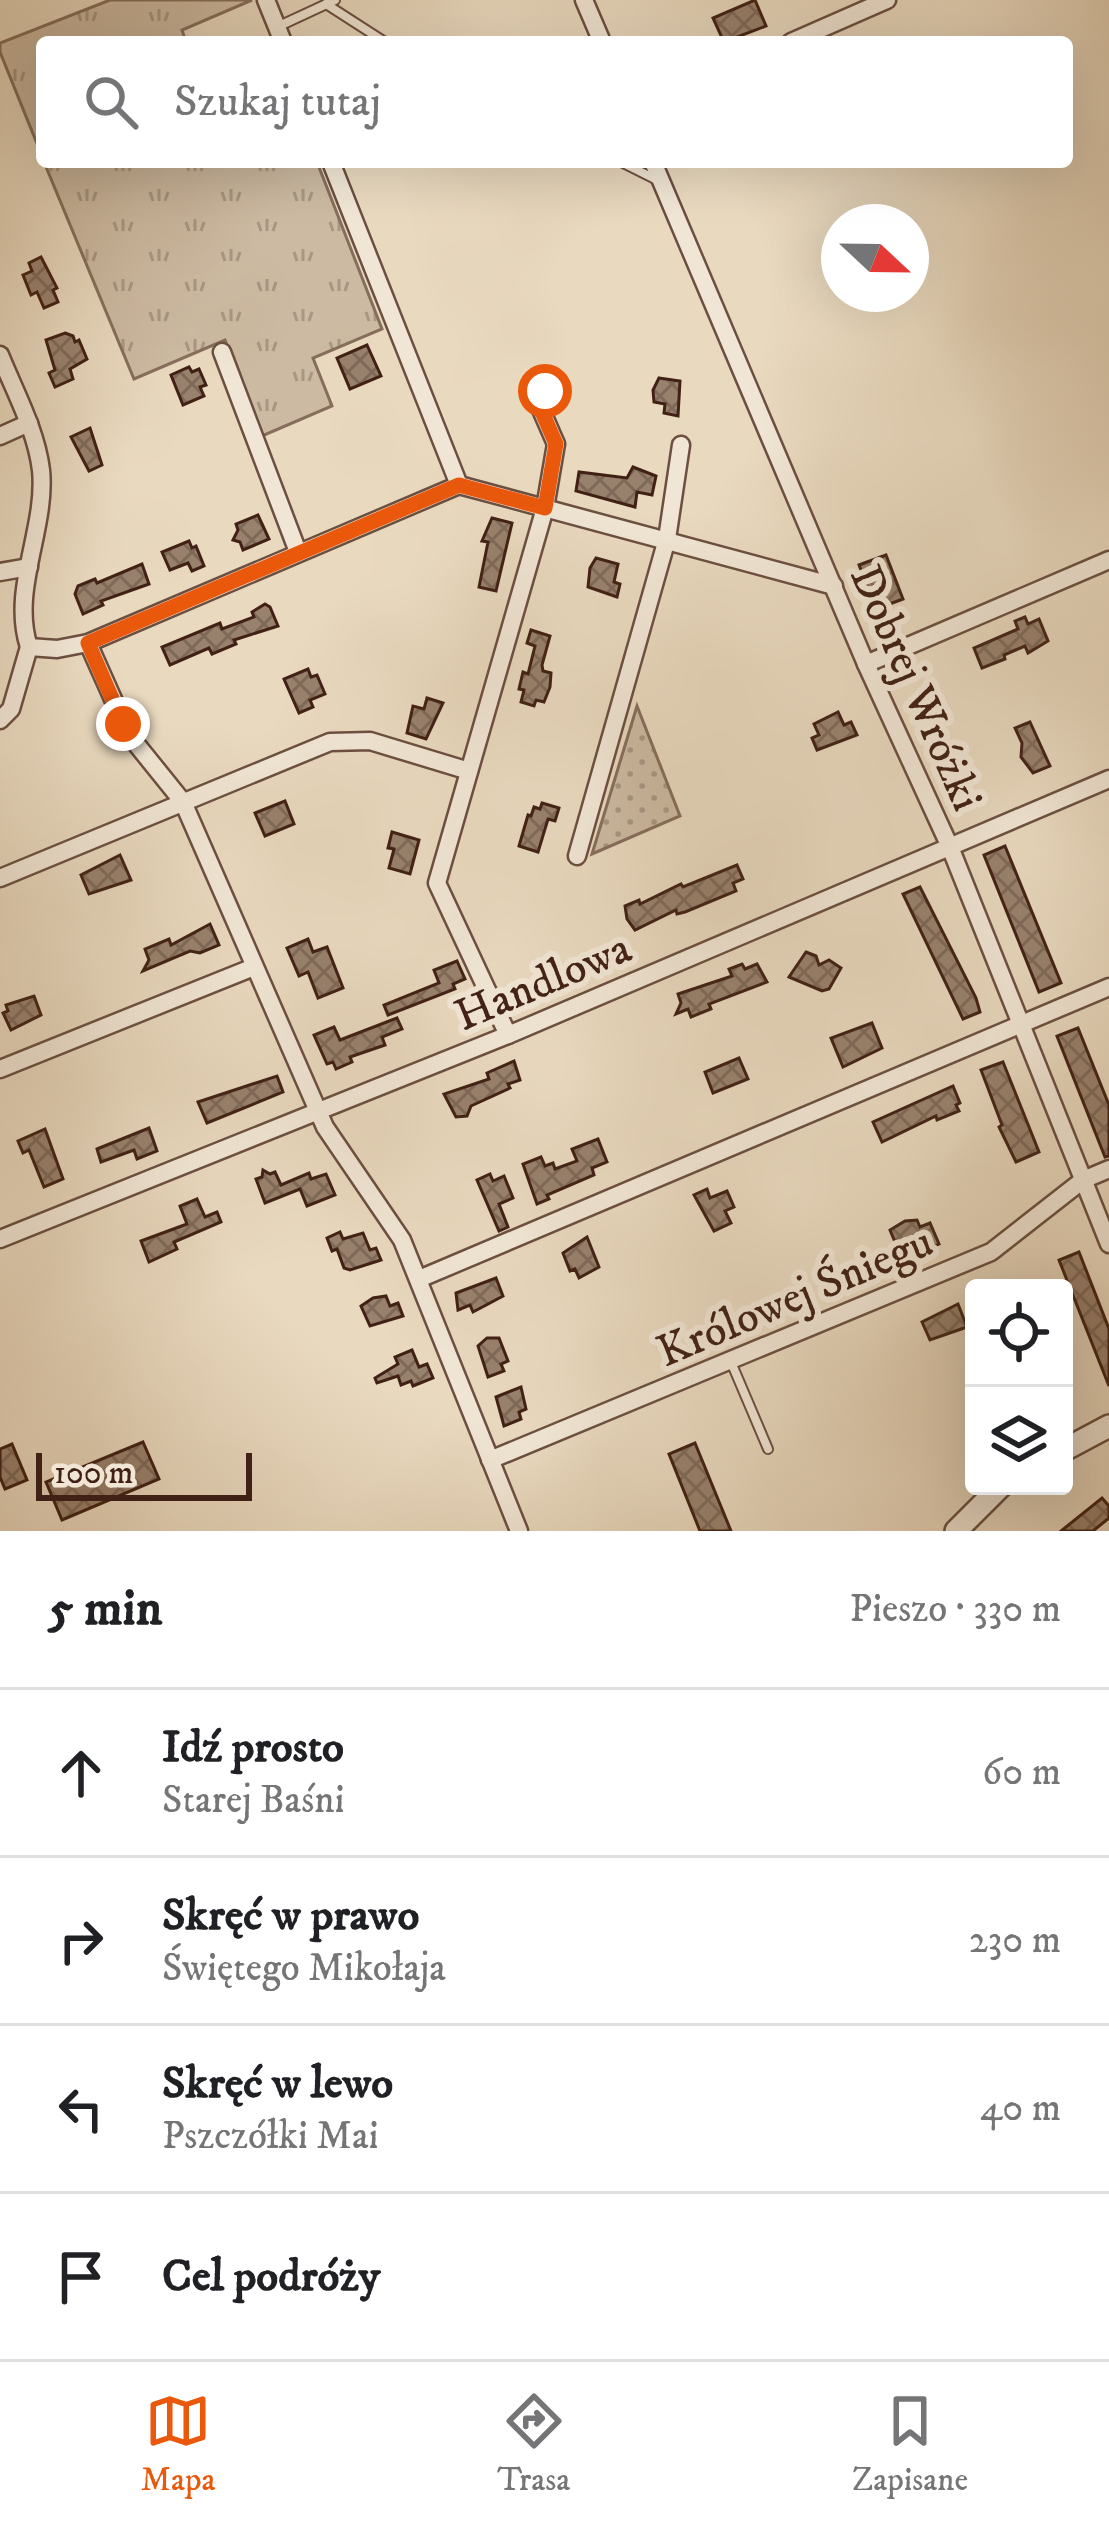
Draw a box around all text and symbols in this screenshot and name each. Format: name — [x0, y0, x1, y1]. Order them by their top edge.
search box — [36, 36, 1073, 168]
icon: search — [78, 69, 144, 135]
text: Szukaj tutaj — [174, 74, 381, 130]
north arrow — [821, 204, 929, 312]
route start — [518, 364, 572, 418]
street label: Dobrej Wróżki — [836, 557, 994, 820]
route end — [96, 697, 150, 751]
street label: Handlowa — [447, 921, 640, 1045]
street label: Królowej Śniegu — [649, 1215, 941, 1381]
map controls — [965, 1279, 1073, 1495]
button: locate — [965, 1279, 1073, 1387]
button: layers — [965, 1387, 1073, 1495]
scale bar — [36, 1447, 252, 1500]
text: 100 m — [54, 1453, 133, 1494]
text: 5 min — [48, 1577, 162, 1641]
text: Pieszo · 330 m — [849, 1585, 1061, 1634]
text: Idź prosto — [162, 1720, 344, 1776]
icon: ahead — [48, 1740, 114, 1806]
text: 60 m — [982, 1748, 1061, 1797]
text: Starej Baśni — [162, 1776, 345, 1825]
text: Skręć w prawo — [162, 1888, 419, 1944]
icon: right — [48, 1908, 114, 1974]
text: 230 m — [969, 1916, 1061, 1965]
text: Świętego Mikołaja — [162, 1944, 446, 1993]
text: Skręć w lewo — [162, 2056, 393, 2112]
icon: left — [48, 2076, 114, 2142]
text: 40 m — [980, 2084, 1061, 2133]
text: Pszczółki Mai — [162, 2112, 379, 2161]
icon: arrive — [48, 2244, 114, 2310]
text: Cel podróży — [162, 2249, 380, 2305]
tab: Mapa — [141, 2388, 216, 2501]
tab: Trasa — [497, 2388, 570, 2501]
tab: Zapisane — [852, 2388, 968, 2501]

